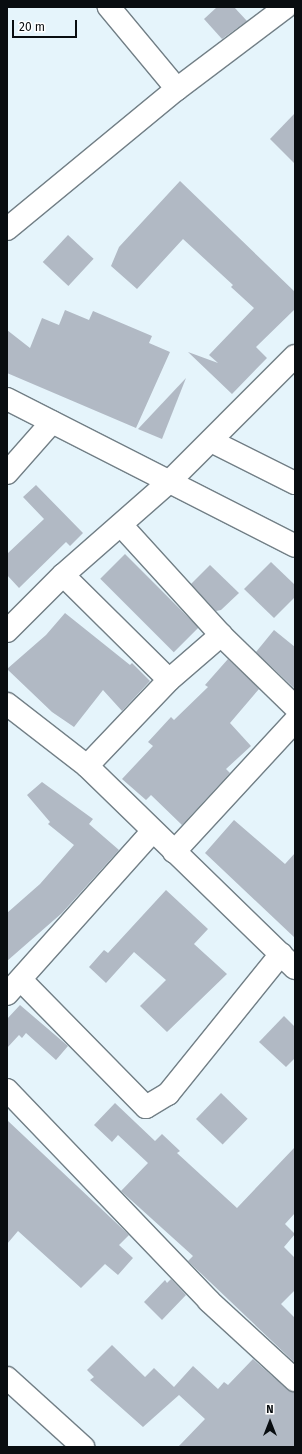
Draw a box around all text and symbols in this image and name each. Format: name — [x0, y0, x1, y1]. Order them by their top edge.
scale bar — [14, 12, 79, 38]
text: 20 m — [19, 20, 45, 34]
north arrow — [250, 1402, 290, 1442]
text: N — [266, 1403, 274, 1416]

